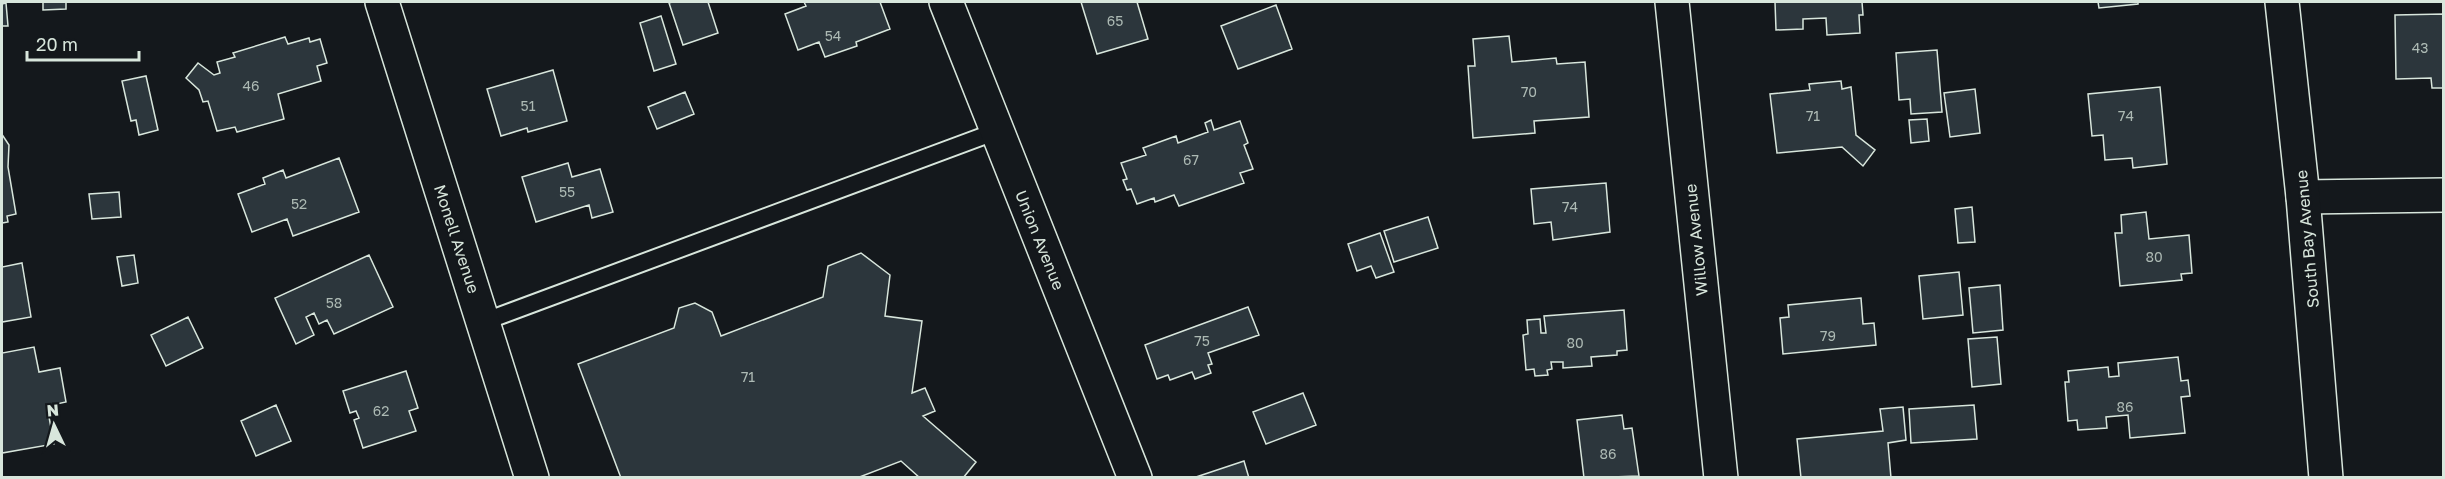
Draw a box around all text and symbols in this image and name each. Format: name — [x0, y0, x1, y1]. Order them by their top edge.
house number: 65 — [1107, 12, 1123, 29]
scale bar — [27, 24, 140, 62]
house number: 54 — [825, 27, 841, 44]
text: 20 m — [36, 33, 78, 55]
house number: 43 — [2412, 39, 2428, 56]
house number: 46 — [242, 77, 260, 94]
house number: 70 — [1521, 83, 1537, 100]
house number: 51 — [521, 97, 536, 114]
house number: 71 — [1806, 107, 1820, 124]
house number: 74 — [2118, 107, 2134, 124]
house number: 67 — [1183, 151, 1199, 168]
street label: South Bay Avenue — [2291, 169, 2323, 309]
street label: Monell Avenue — [430, 182, 484, 296]
house number: 55 — [559, 183, 575, 200]
street label: Willow Avenue — [1680, 183, 1712, 297]
street label: Union Avenue — [1011, 187, 1069, 293]
house number: 52 — [291, 195, 307, 212]
house number: 74 — [1562, 198, 1578, 215]
house number: 80 — [2145, 248, 2163, 265]
house number: 58 — [326, 294, 342, 311]
house number: 79 — [1820, 327, 1836, 344]
house number: 75 — [1194, 332, 1210, 349]
house number: 80 — [1566, 334, 1584, 351]
house number: 71 — [741, 368, 755, 385]
north arrow — [24, 395, 84, 455]
house number: 86 — [2116, 398, 2134, 415]
text: N — [46, 400, 60, 421]
house number: 62 — [373, 402, 389, 419]
house number: 86 — [1599, 445, 1617, 462]

